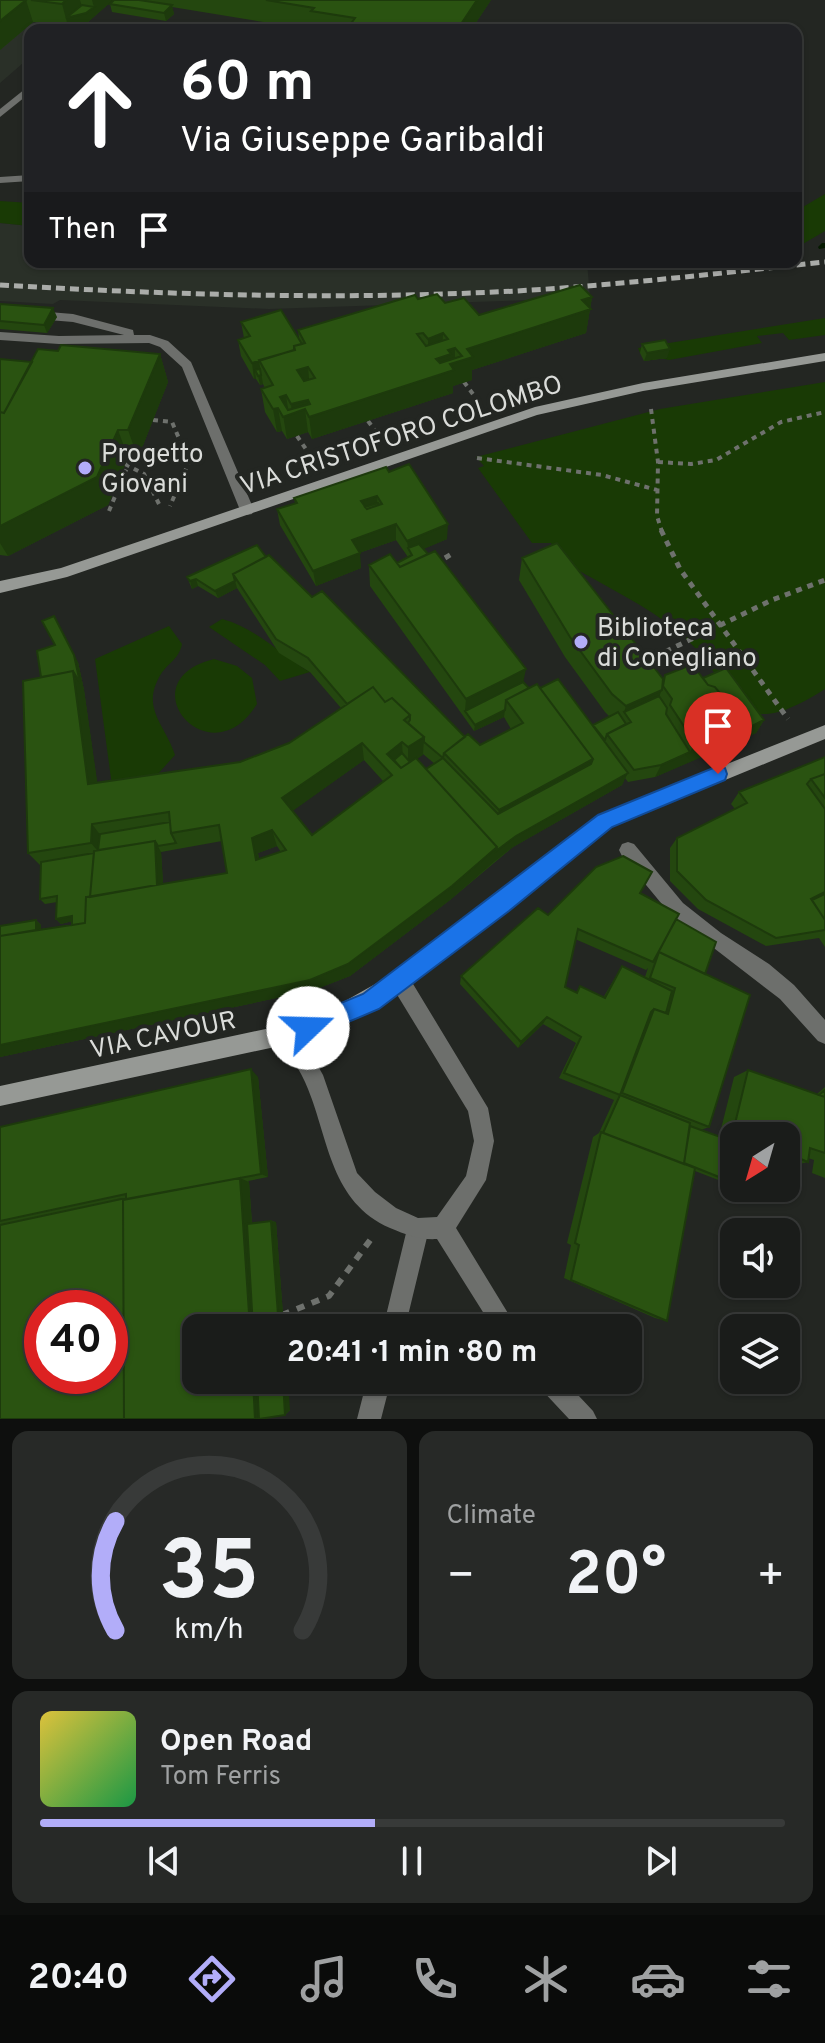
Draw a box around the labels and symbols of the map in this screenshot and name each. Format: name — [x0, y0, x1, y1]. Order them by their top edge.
street label: VIA CRISTOFORO COLOMBO — [236, 369, 567, 504]
place label: Progetto Giovani — [101, 439, 204, 502]
marker: Progetto Giovani — [76, 459, 94, 477]
place label: Biblioteca di Conegliano — [597, 613, 757, 676]
marker: Biblioteca di Conegliano — [572, 633, 590, 651]
pin — [684, 692, 752, 774]
position arrow — [266, 986, 350, 1070]
street label: VIA CAVOUR — [87, 1005, 240, 1068]
north arrow — [720, 1122, 800, 1202]
speed limit sign: 40 — [24, 1290, 128, 1394]

